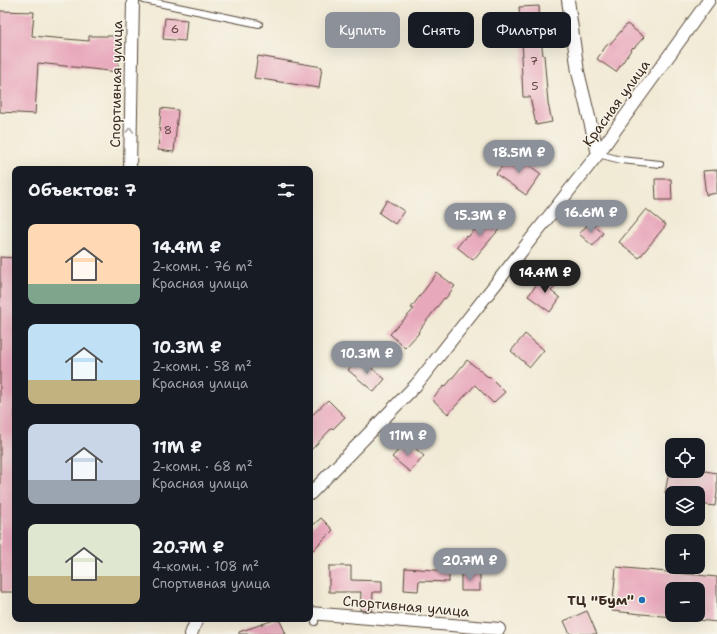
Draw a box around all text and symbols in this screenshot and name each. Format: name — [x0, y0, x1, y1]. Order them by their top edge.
chip: Купить — [325, 12, 400, 48]
chip: Снять — [408, 12, 474, 48]
chip: Фильтры — [482, 12, 571, 48]
street label: Спортивная улица — [106, 20, 126, 148]
house number: 6 — [171, 21, 179, 37]
house number: 7 — [530, 53, 538, 69]
street label: Красная улица — [578, 56, 654, 150]
house number: 5 — [531, 78, 539, 94]
house number: 8 — [164, 122, 172, 138]
one-way arrow — [126, 127, 134, 133]
pin: 18.5M ₽ — [482, 140, 556, 174]
text: 18.5M ₽ — [492, 144, 546, 161]
text: Объектов: 7 — [28, 179, 137, 201]
icon: filters — [275, 179, 297, 201]
pin: 16.6M ₽ — [554, 200, 628, 234]
pin: 15.3M ₽ — [443, 203, 517, 237]
text: 16.6M ₽ — [564, 204, 618, 221]
text: 15.3M ₽ — [453, 207, 507, 224]
text: 14.4M ₽ — [152, 236, 221, 258]
icon: home — [60, 240, 108, 288]
text: 2-комн. · 76 m² — [152, 258, 253, 275]
pin: 14.4M ₽ — [508, 260, 582, 294]
text: 14.4M ₽ — [519, 264, 572, 281]
text: Красная улица — [152, 275, 248, 292]
text: 10.3M ₽ — [152, 336, 222, 358]
icon: home — [60, 340, 108, 388]
pin: 10.3M ₽ — [330, 341, 404, 375]
text: 10.3M ₽ — [340, 345, 394, 362]
text: 2-комн. · 58 m² — [152, 358, 252, 375]
text: Красная улица — [152, 375, 248, 392]
pin: 11M ₽ — [380, 423, 436, 457]
text: 11M ₽ — [389, 427, 427, 444]
text: 11M ₽ — [152, 436, 202, 458]
map controls — [665, 438, 705, 622]
button: locate — [665, 438, 705, 478]
icon: home — [60, 440, 108, 488]
text: 2-комн. · 68 m² — [152, 458, 253, 475]
text: Красная улица — [152, 475, 248, 492]
button: layers — [665, 486, 705, 526]
button: + — [665, 534, 705, 574]
text: 20.7M ₽ — [152, 536, 224, 558]
icon: home — [60, 540, 108, 588]
pin: 20.7M ₽ — [433, 548, 507, 582]
text: 20.7M ₽ — [442, 552, 498, 569]
text: 4-комн. · 108 m² — [152, 558, 259, 575]
text: Спортивная улица — [152, 575, 270, 592]
button: − — [665, 582, 705, 622]
street label: Спортивная улица — [342, 591, 470, 621]
place label: ТЦ "Бум" — [567, 591, 634, 609]
marker: ТЦ "Бум" — [637, 595, 647, 605]

